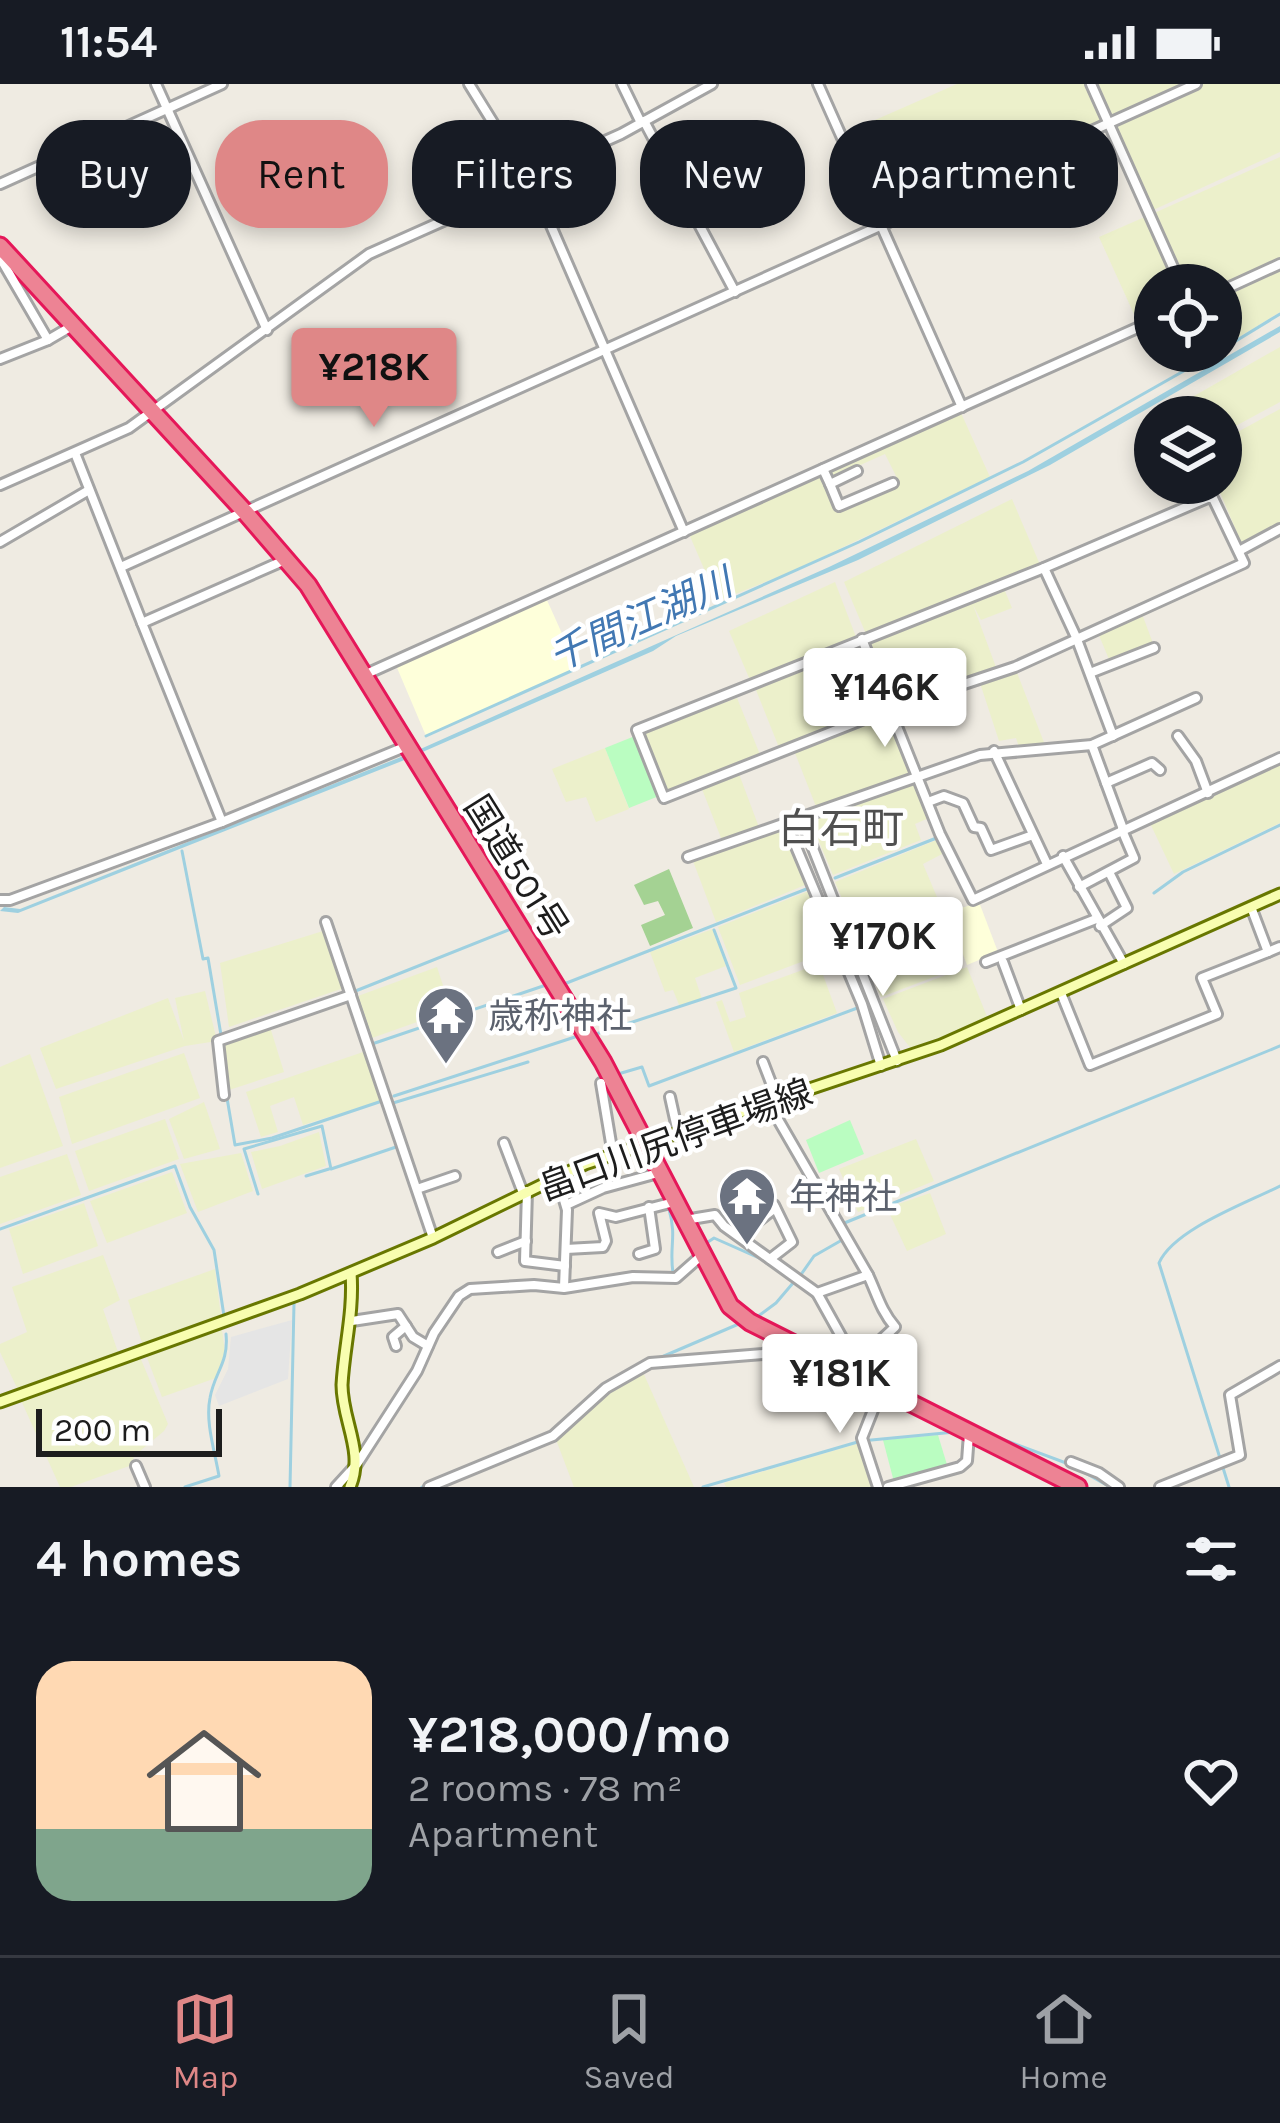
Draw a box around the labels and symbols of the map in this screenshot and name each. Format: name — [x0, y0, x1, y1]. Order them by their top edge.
pin: ¥218K — [290, 328, 458, 430]
water label: 千間江湖川 — [542, 558, 742, 681]
pin: ¥146K — [801, 648, 969, 750]
street label: 国道501号 — [456, 788, 577, 947]
district label: 白石町 — [778, 804, 904, 854]
pin: ¥170K — [799, 897, 967, 999]
temple icon: 歳称神社 — [415, 984, 477, 1066]
place label: 歳称神社 — [488, 995, 632, 1037]
street label: 畠口川尻停車場線 — [533, 1071, 818, 1209]
temple icon: 年神社 — [716, 1165, 778, 1247]
place label: 年神社 — [789, 1176, 897, 1218]
pin: ¥181K — [756, 1334, 924, 1436]
scale bar — [36, 1403, 222, 1456]

